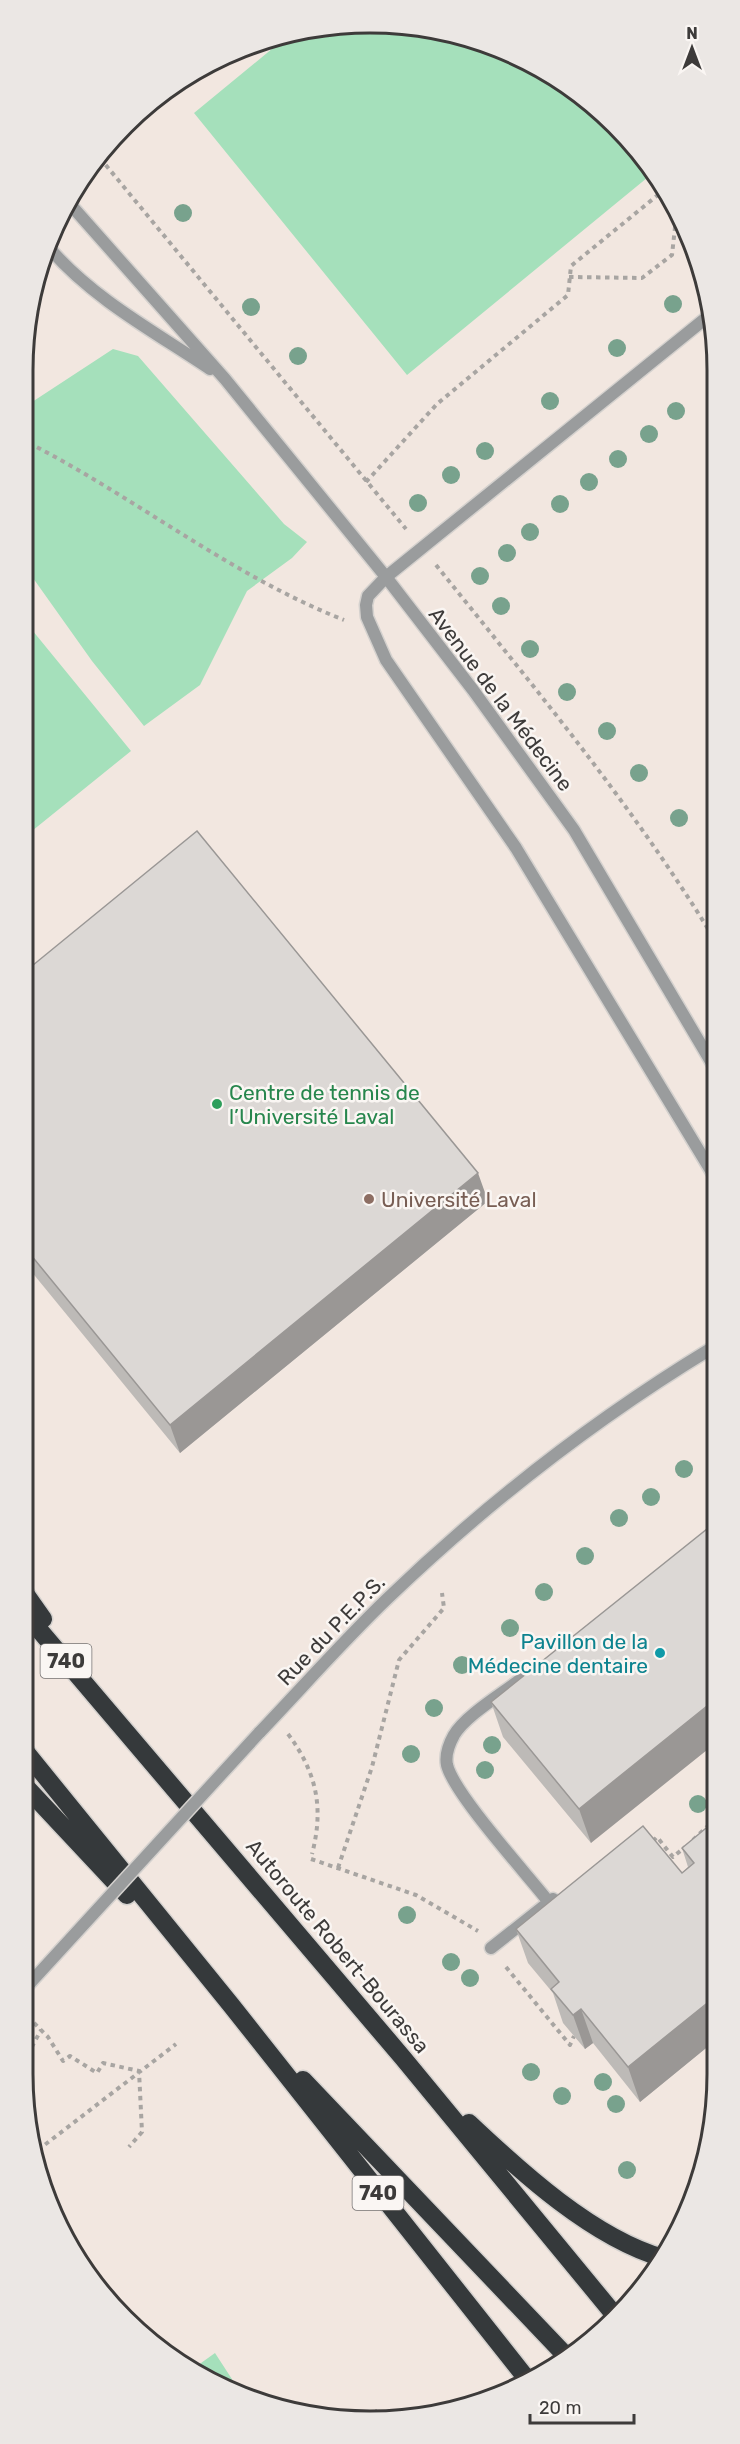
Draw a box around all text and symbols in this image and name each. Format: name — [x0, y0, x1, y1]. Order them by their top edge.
north arrow — [662, 18, 722, 78]
text: N — [686, 24, 698, 43]
street label: Avenue de la Médecine — [424, 602, 578, 796]
place label: Centre de tennis de l’Université Laval — [229, 1080, 420, 1129]
marker: Centre de tennis de l’Université Laval — [210, 1097, 224, 1111]
place label: Université Laval — [381, 1187, 537, 1212]
marker: Université Laval — [362, 1192, 376, 1206]
street label: Rue du P.E.P.S. — [272, 1570, 390, 1690]
place label: Pavillon de la Médecine dentaire — [468, 1629, 648, 1678]
road number: 740 — [40, 1644, 92, 1678]
marker: Pavillon de la Médecine dentaire — [653, 1646, 667, 1660]
street label: Autoroute Robert-Bourassa — [241, 1834, 435, 2058]
road number: 740 — [352, 2176, 404, 2210]
scale bar — [530, 2387, 634, 2425]
text: 20 m — [539, 2397, 581, 2419]

